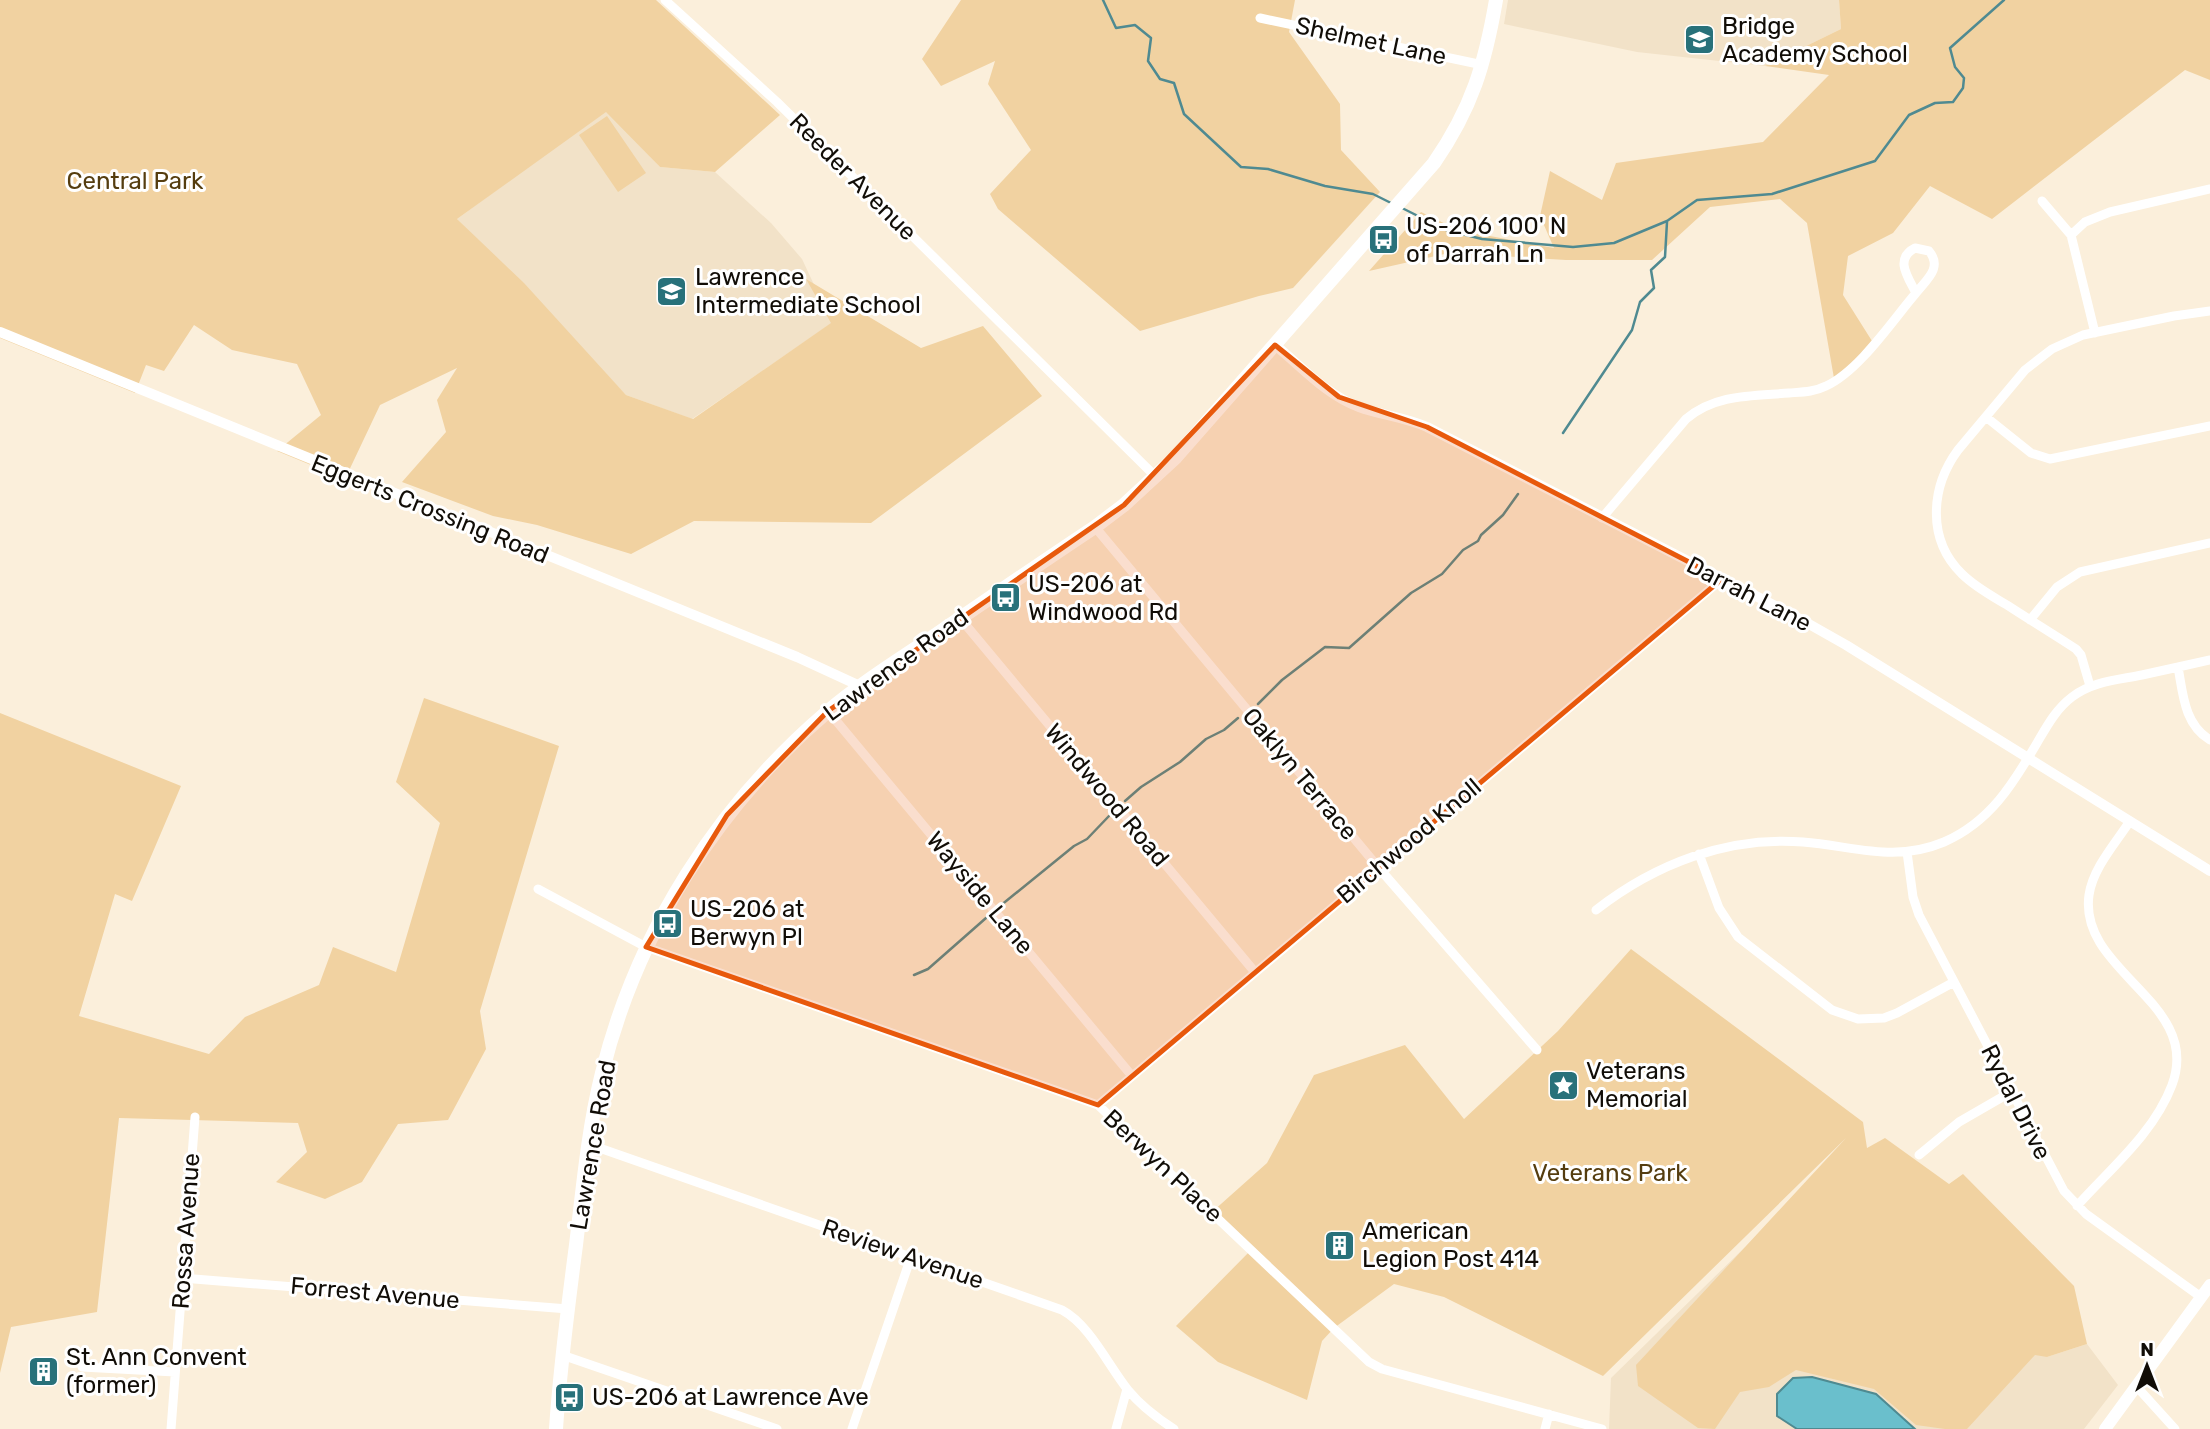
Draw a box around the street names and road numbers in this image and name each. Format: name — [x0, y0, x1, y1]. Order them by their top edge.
street label: Shelmet Lane — [1293, 11, 1449, 71]
street label: Reeder Avenue — [784, 108, 922, 246]
street label: Eggerts Crossing Road — [307, 448, 553, 570]
street label: Darrah Lane — [1682, 551, 1816, 637]
street label: Lawrence Road — [818, 603, 974, 727]
street label: Oaklyn Terrace — [1237, 702, 1363, 846]
street label: Windwood Road — [1039, 718, 1175, 872]
street label: Birchwood Knoll — [1331, 773, 1487, 909]
street label: Wayside Lane — [921, 826, 1039, 960]
street label: Rydal Drive — [1975, 1040, 2057, 1164]
street label: Lawrence Road — [564, 1058, 622, 1232]
street label: Berwyn Place — [1098, 1104, 1228, 1228]
street label: Rossa Avenue — [167, 1152, 205, 1310]
street label: Review Avenue — [819, 1213, 987, 1295]
street label: Forrest Avenue — [289, 1272, 461, 1314]

